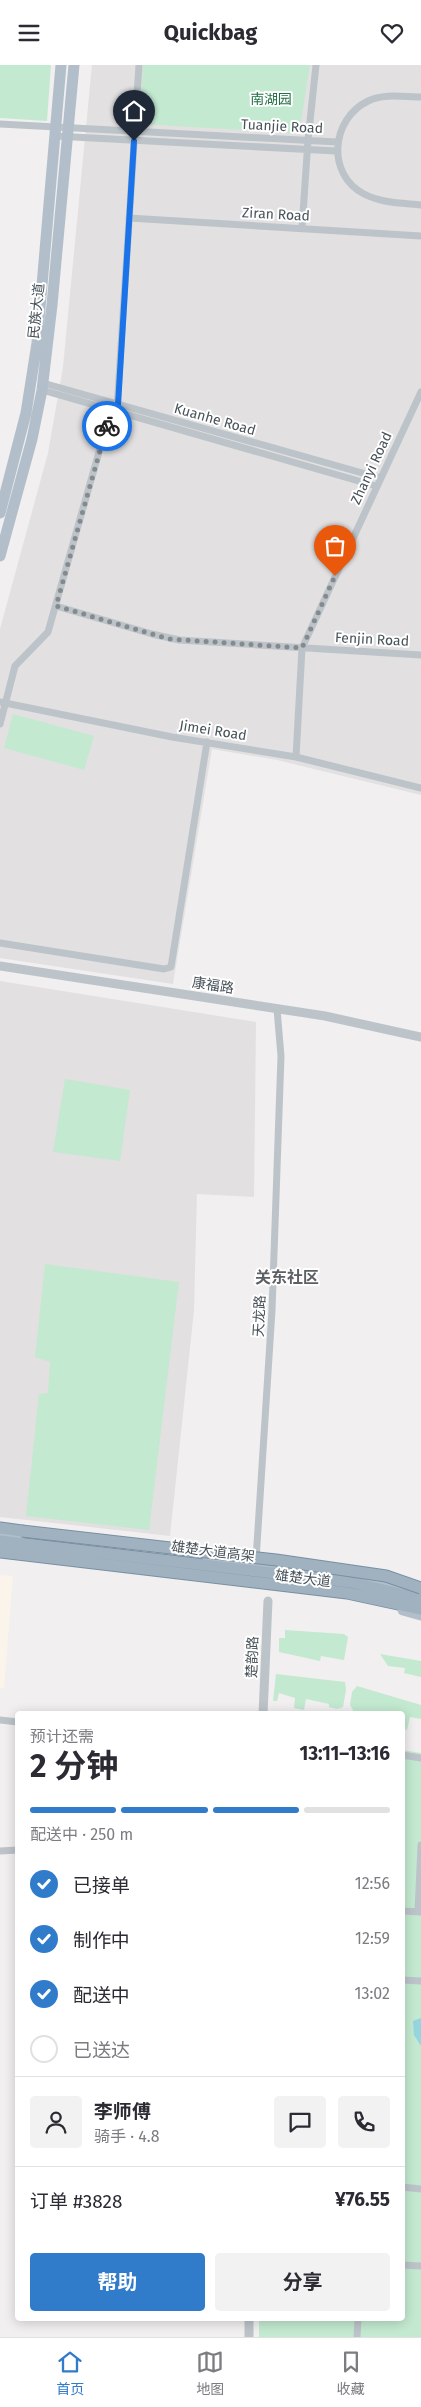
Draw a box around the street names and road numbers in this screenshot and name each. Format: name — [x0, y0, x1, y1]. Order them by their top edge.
street label: Tuanjie Road — [241, 116, 323, 137]
street label: Ziran Road — [242, 204, 310, 225]
street label: 民族大道 — [25, 282, 48, 340]
street label: Kuanhe Road — [172, 400, 258, 439]
street label: Zhanyi Road — [347, 429, 396, 507]
street label: Fenjin Road — [334, 629, 410, 650]
street label: Jimei Road — [178, 717, 248, 744]
street label: 康福路 — [191, 974, 235, 997]
street label: 天龙路 — [250, 1295, 269, 1337]
street label: 雄楚大道高架 — [170, 1538, 256, 1565]
street label: 雄楚大道 — [274, 1567, 332, 1590]
street label: 楚韵路 — [243, 1636, 262, 1678]

